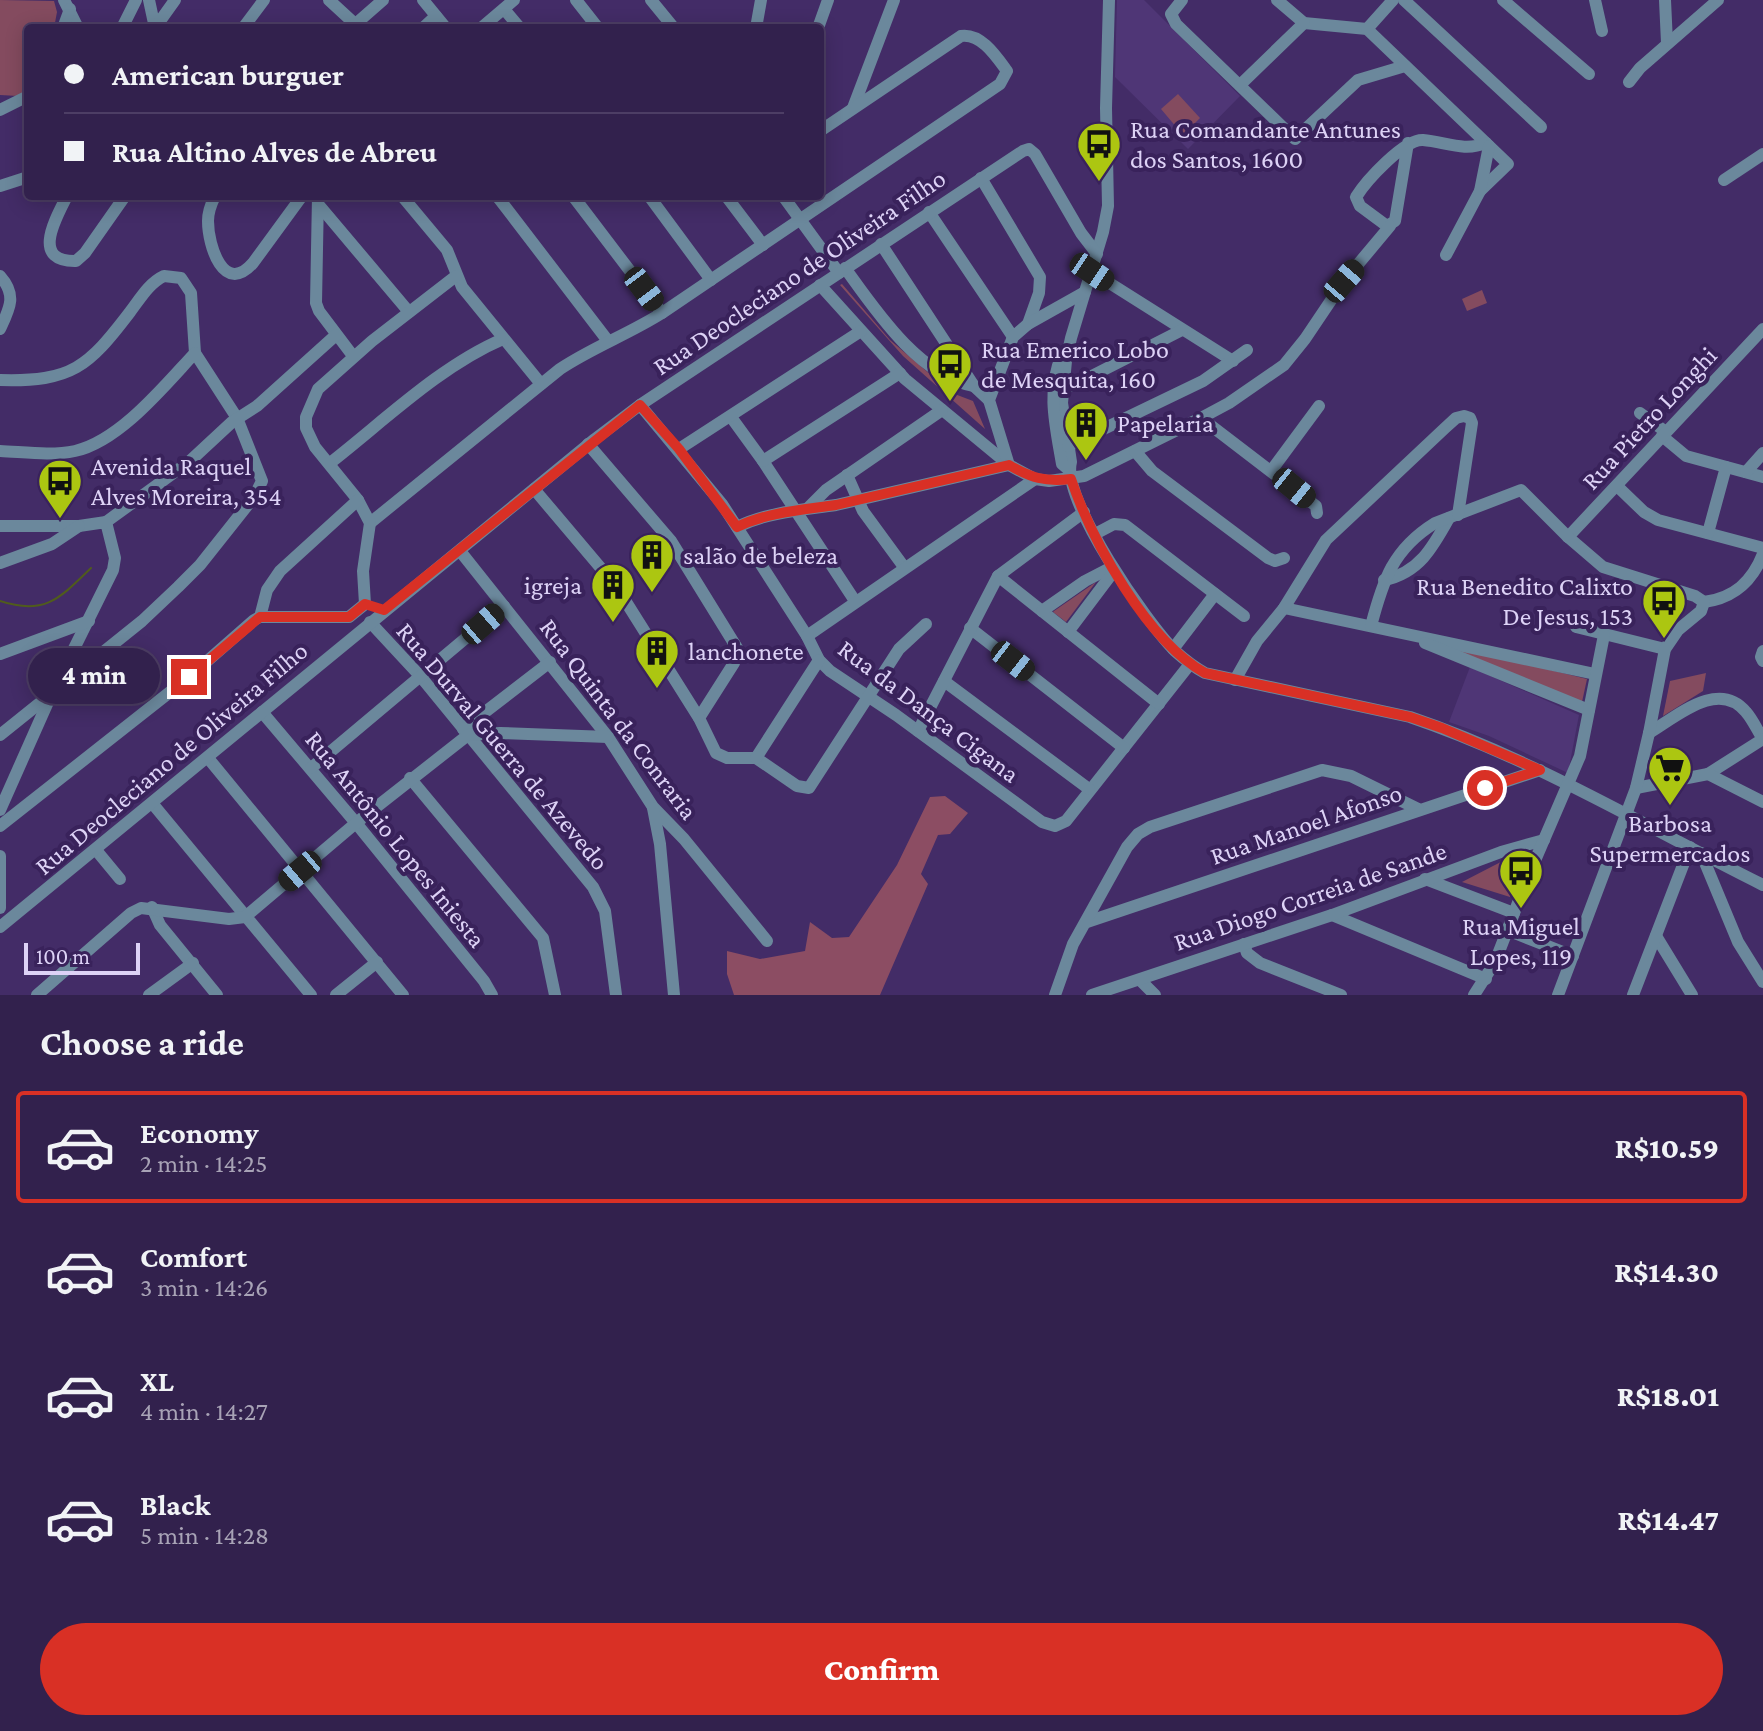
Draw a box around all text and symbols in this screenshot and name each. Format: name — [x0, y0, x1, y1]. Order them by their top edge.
text: American burguer — [112, 58, 344, 91]
place label: Rua Comandante Antunes dos Santos, 1600 — [1130, 115, 1401, 174]
bus stop icon: Rua Comandante Antunes dos Santos, 1600 — [1075, 120, 1123, 183]
text: Rua Altino Alves de Abreu — [112, 135, 437, 168]
street label: Rua Deocleciano de Oliveira Filho — [648, 163, 951, 381]
car — [1065, 249, 1119, 295]
car — [1319, 255, 1369, 307]
car — [620, 263, 668, 315]
place label: Rua Emerico Lobo de Mesquita, 160 — [981, 335, 1169, 394]
bus stop icon: Rua Emerico Lobo de Mesquita, 160 — [926, 340, 974, 403]
street label: Rua Pietro Longhi — [1576, 341, 1723, 496]
building icon: Papelaria — [1062, 399, 1110, 462]
place label: Papelaria — [1117, 409, 1214, 438]
place label: Avenida Raquel Alves Moreira, 354 — [91, 452, 282, 511]
bus stop icon: Avenida Raquel Alves Moreira, 354 — [36, 457, 84, 520]
car — [1268, 464, 1320, 512]
building icon: salão de beleza — [628, 531, 676, 594]
place label: salão de beleza — [683, 541, 838, 570]
building icon: igreja — [589, 561, 637, 624]
place label: igreja — [524, 571, 582, 600]
place label: Rua Benedito Calixto De Jesus, 153 — [1416, 572, 1633, 631]
bus stop icon: Rua Benedito Calixto De Jesus, 153 — [1640, 577, 1688, 640]
car — [457, 599, 509, 649]
street label: Rua Quinta da Conraria — [534, 613, 704, 825]
street label: Rua Durval Guerra de Azevedo — [391, 617, 615, 876]
building icon: lanchonete — [633, 627, 681, 690]
street label: Rua da Dança Cigana — [833, 634, 1025, 789]
street label: Rua Deocleciano de Oliveira Filho — [29, 636, 313, 881]
place label: lanchonete — [688, 637, 804, 666]
car — [987, 637, 1039, 685]
callout: 4 min — [29, 649, 161, 705]
route end — [171, 659, 207, 695]
text: 4 min — [62, 661, 126, 690]
street label: Rua Antônio Lopes Iniesta — [299, 725, 492, 953]
supermarket icon: Barbosa Supermercados — [1646, 744, 1694, 807]
route start — [1467, 770, 1503, 806]
street label: Rua Manoel Afonso — [1207, 778, 1406, 871]
place label: Barbosa Supermercados — [1590, 809, 1750, 868]
street label: Rua Diogo Correia de Sande — [1170, 836, 1450, 957]
car — [274, 846, 326, 896]
bus stop icon: Rua Miguel Lopes, 119 — [1497, 847, 1545, 910]
place label: Rua Miguel Lopes, 119 — [1462, 912, 1580, 971]
scale bar — [24, 939, 140, 975]
text: 100 m — [36, 944, 90, 969]
text: Choose a ride — [40, 1023, 244, 1063]
icon: car — [44, 1111, 116, 1183]
text: Economy — [140, 1116, 259, 1149]
text: R$10.59 — [1615, 1131, 1719, 1164]
text: 2 min · 14:25 — [140, 1149, 267, 1178]
icon: car — [44, 1235, 116, 1307]
text: Comfort — [140, 1240, 247, 1273]
text: R$14.30 — [1614, 1255, 1719, 1288]
text: 3 min · 14:26 — [140, 1273, 268, 1302]
icon: car — [44, 1359, 116, 1431]
text: XL — [140, 1364, 174, 1397]
text: R$18.01 — [1617, 1379, 1719, 1412]
text: 4 min · 14:27 — [140, 1397, 268, 1426]
icon: car — [44, 1483, 116, 1555]
text: Black — [140, 1488, 211, 1521]
text: R$14.47 — [1617, 1503, 1719, 1536]
text: 5 min · 14:28 — [140, 1521, 269, 1550]
button: Confirm — [40, 1623, 1723, 1715]

